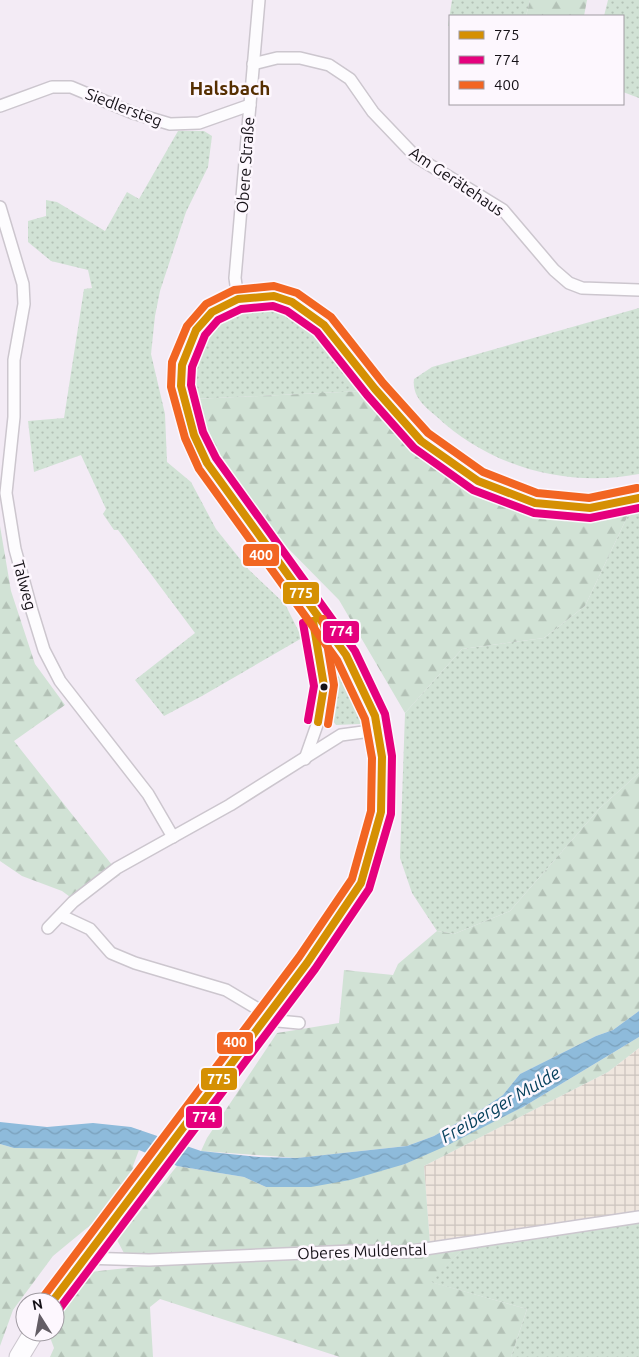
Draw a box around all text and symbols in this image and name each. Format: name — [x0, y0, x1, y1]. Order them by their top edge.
legend — [449, 15, 624, 105]
text: 775 — [494, 26, 519, 43]
text: 774 — [494, 51, 519, 68]
text: 400 — [494, 76, 519, 93]
district label: Halsbach — [190, 77, 270, 99]
street label: Siedlersteg — [83, 84, 165, 130]
street label: Obere Straße — [233, 116, 257, 214]
street label: Am Gerätehaus — [406, 143, 508, 219]
line badge: 400 — [242, 543, 280, 567]
text: 400 — [249, 547, 273, 563]
street label: Talweg — [10, 558, 40, 612]
line badge: 775 — [282, 581, 320, 605]
text: 775 — [289, 585, 313, 601]
line badge: 774 — [322, 620, 360, 644]
text: 774 — [329, 623, 353, 639]
unlabelled marker — [319, 682, 329, 692]
line badge: 400 — [216, 1031, 254, 1055]
text: 400 — [223, 1034, 247, 1050]
water label: Freiberger Mulde — [437, 1062, 563, 1146]
line badge: 775 — [200, 1067, 238, 1091]
text: 775 — [207, 1071, 231, 1087]
line badge: 774 — [185, 1105, 223, 1129]
text: 774 — [192, 1109, 216, 1125]
street label: Oberes Muldental — [297, 1240, 427, 1262]
north arrow — [15, 1292, 65, 1342]
text: N — [31, 1295, 44, 1313]

